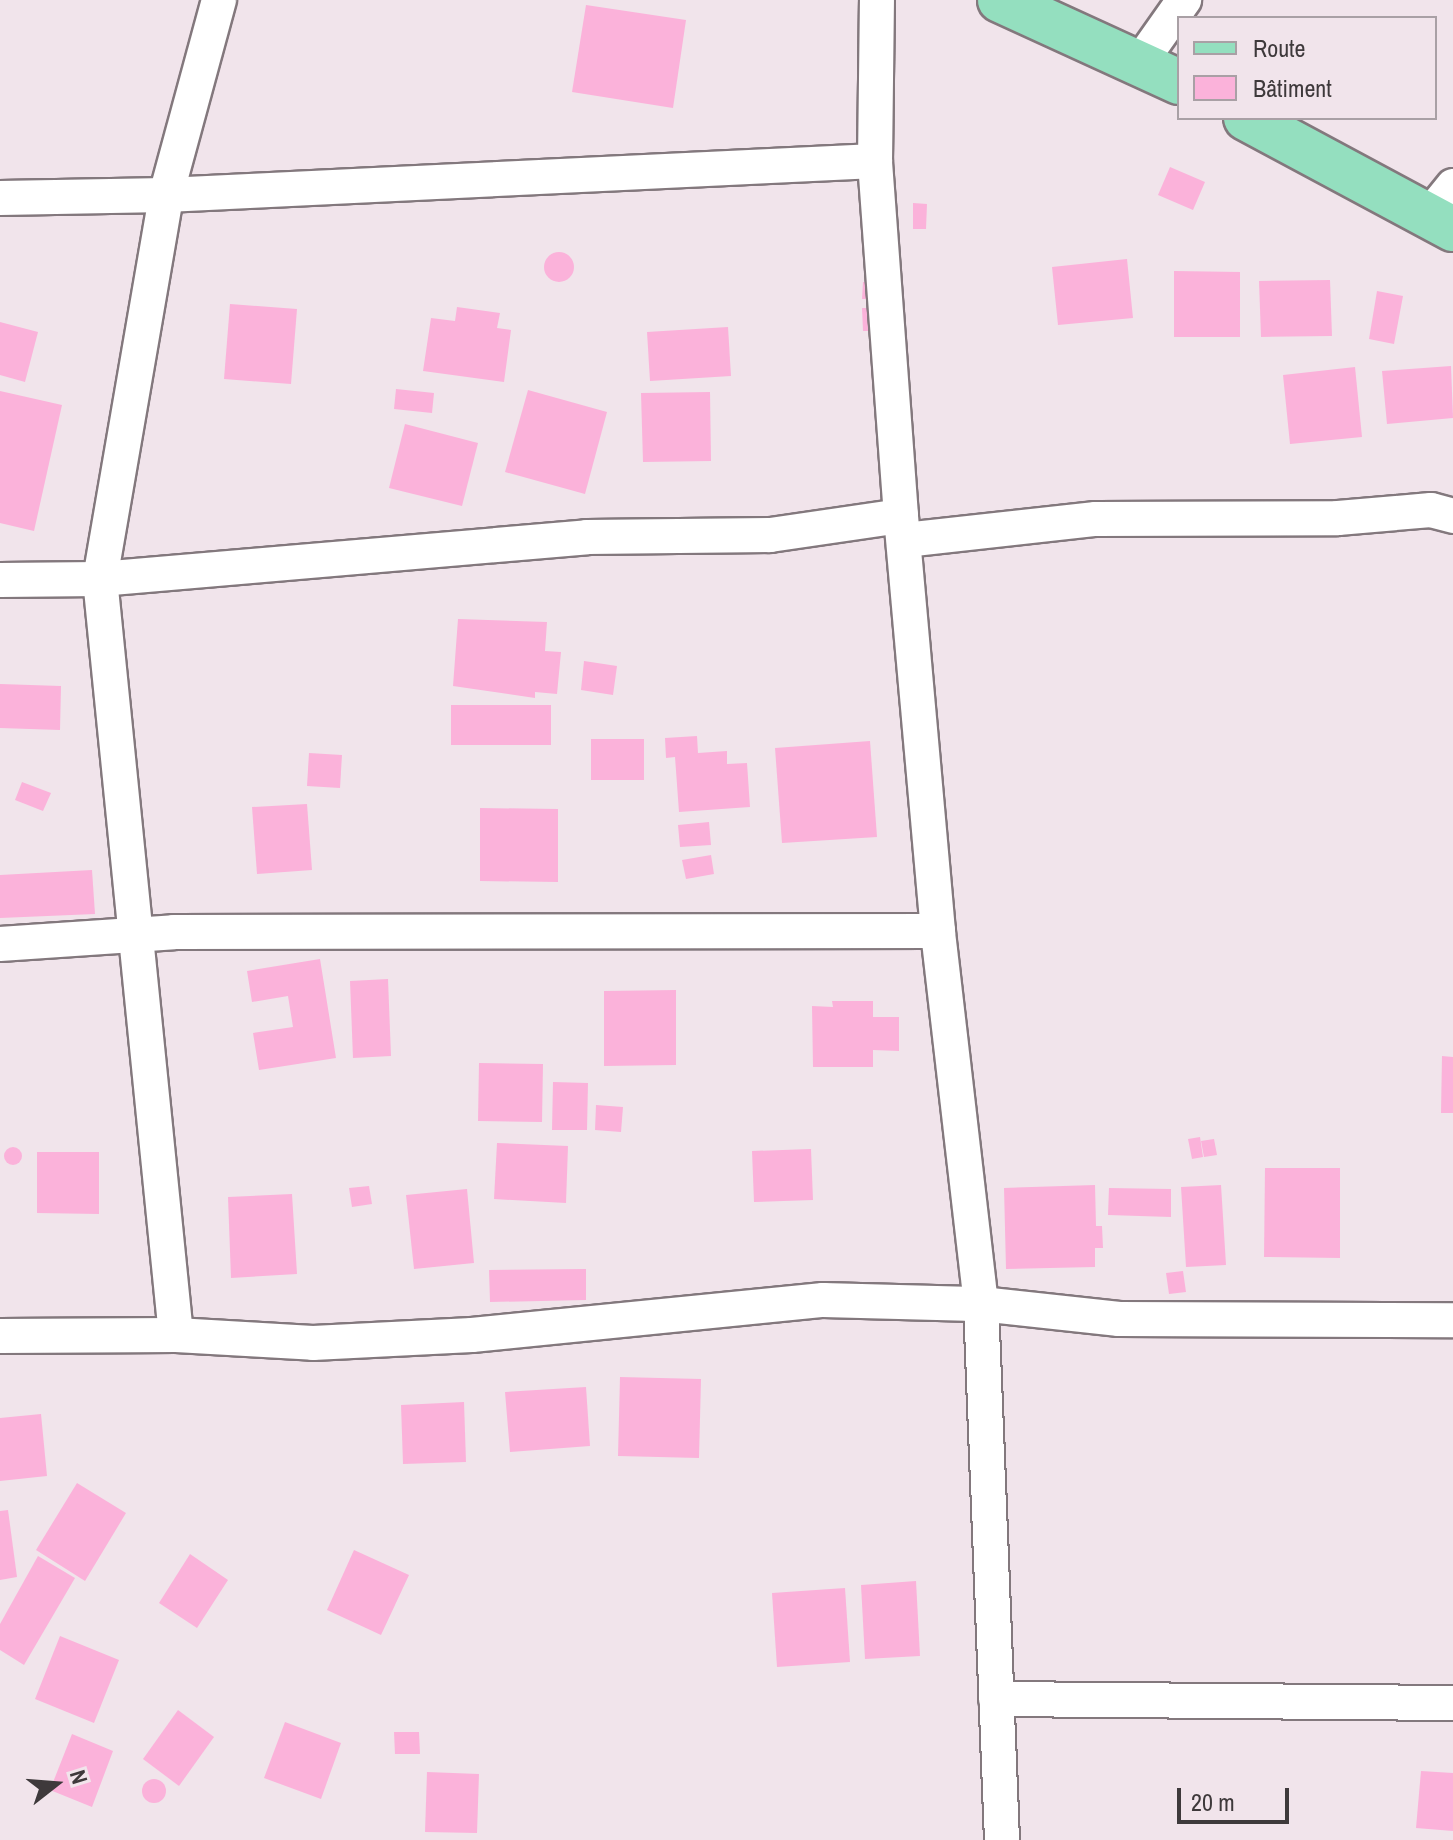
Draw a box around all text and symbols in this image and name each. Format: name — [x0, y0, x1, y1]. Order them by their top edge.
legend — [1177, 16, 1437, 120]
text: Route — [1253, 32, 1306, 64]
text: Bâtiment — [1253, 72, 1332, 104]
north arrow — [16, 1744, 96, 1824]
text: N — [63, 1766, 95, 1788]
scale bar — [1181, 1772, 1293, 1822]
text: 20 m — [1191, 1786, 1235, 1818]

